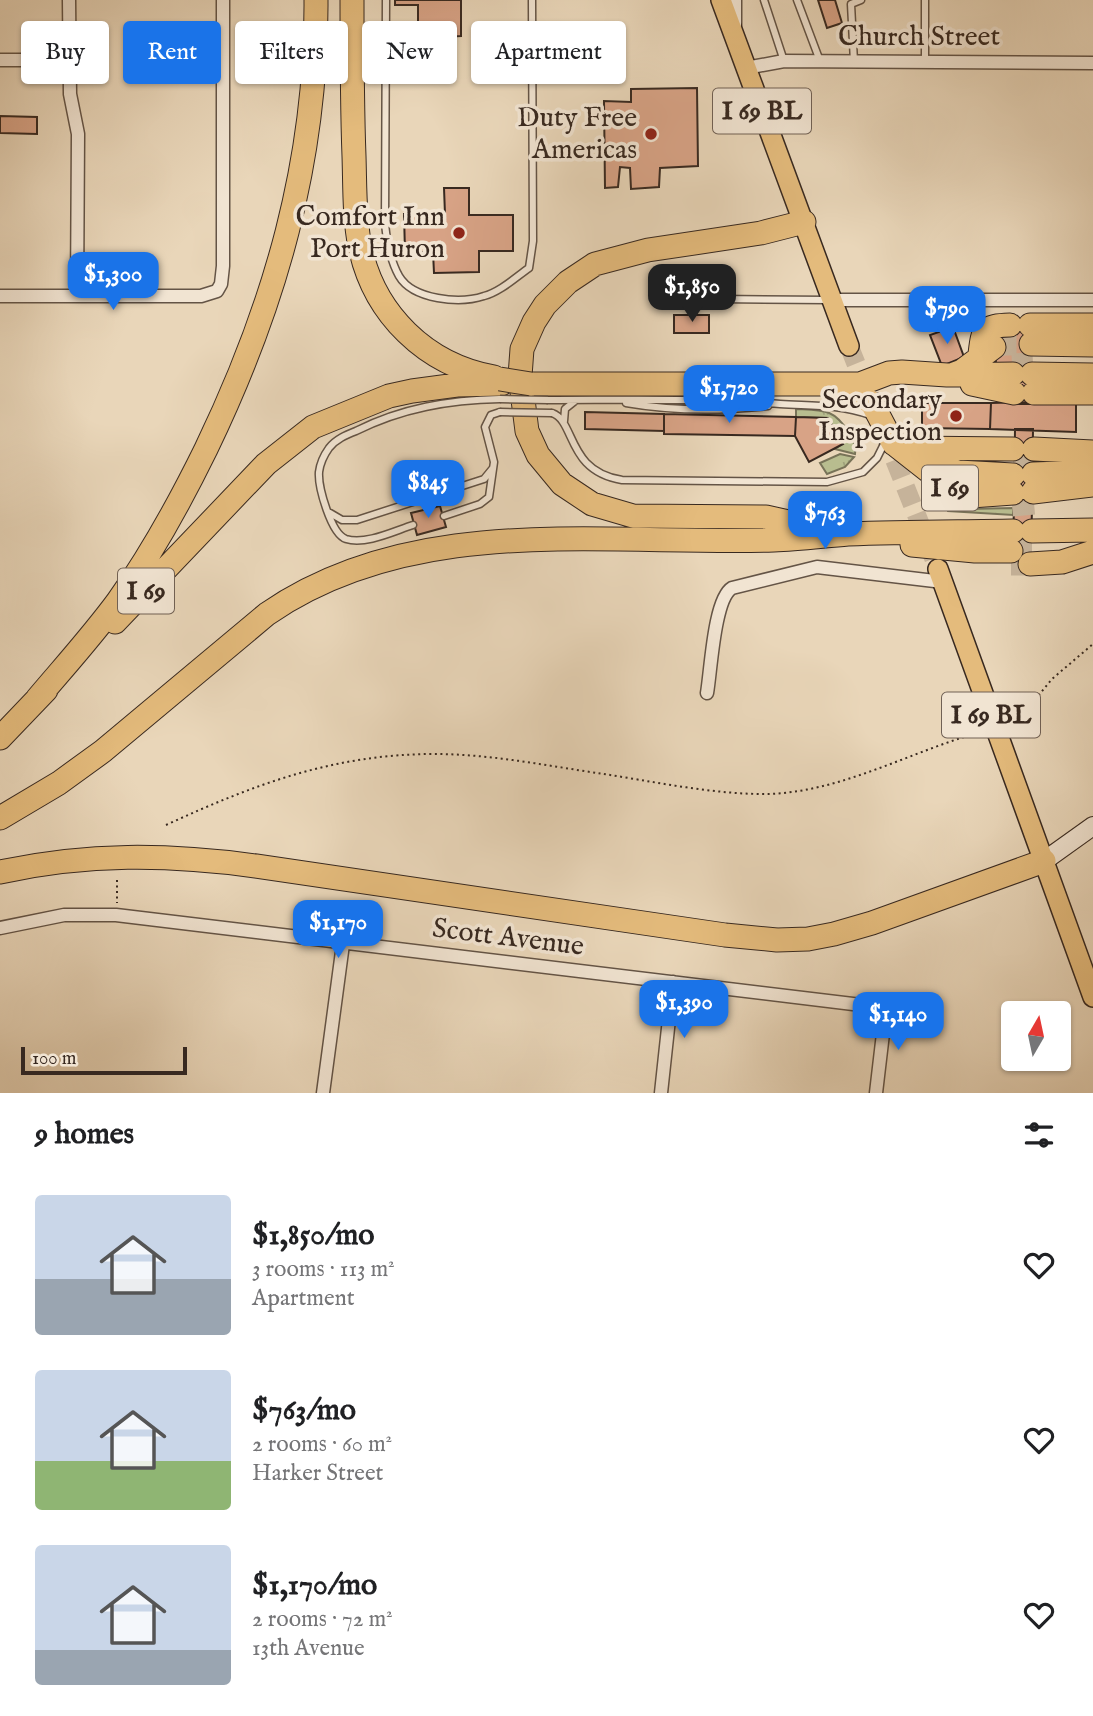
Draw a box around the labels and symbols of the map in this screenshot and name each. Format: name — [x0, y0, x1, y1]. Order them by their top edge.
street label: Church Street — [838, 20, 1000, 55]
road number: I 69 BL — [713, 88, 811, 134]
place label: Duty Free Americas — [517, 101, 637, 168]
marker: Duty Free Americas — [643, 126, 659, 142]
place label: Comfort Inn Port Huron — [295, 200, 445, 267]
marker: Comfort Inn Port Huron — [451, 225, 467, 241]
pin: $1,300 — [56, 252, 170, 312]
pin: $1,850 — [635, 264, 749, 324]
pin: $790 — [906, 286, 988, 346]
pin: $1,720 — [672, 366, 786, 425]
place label: Secondary Inspection — [818, 383, 942, 450]
marker: Secondary Inspection — [948, 408, 964, 424]
pin: $845 — [387, 461, 469, 520]
road number: I 69 — [922, 466, 978, 510]
pin: $763 — [784, 491, 866, 551]
road number: I 69 — [118, 568, 174, 614]
road number: I 69 BL — [942, 692, 1040, 737]
pin: $1,170 — [281, 900, 395, 960]
street label: Scott Avenue — [430, 911, 586, 965]
pin: $1,390 — [627, 981, 741, 1040]
pin: $1,140 — [841, 992, 955, 1052]
north arrow — [1001, 1001, 1071, 1071]
scale bar — [21, 1044, 187, 1076]

